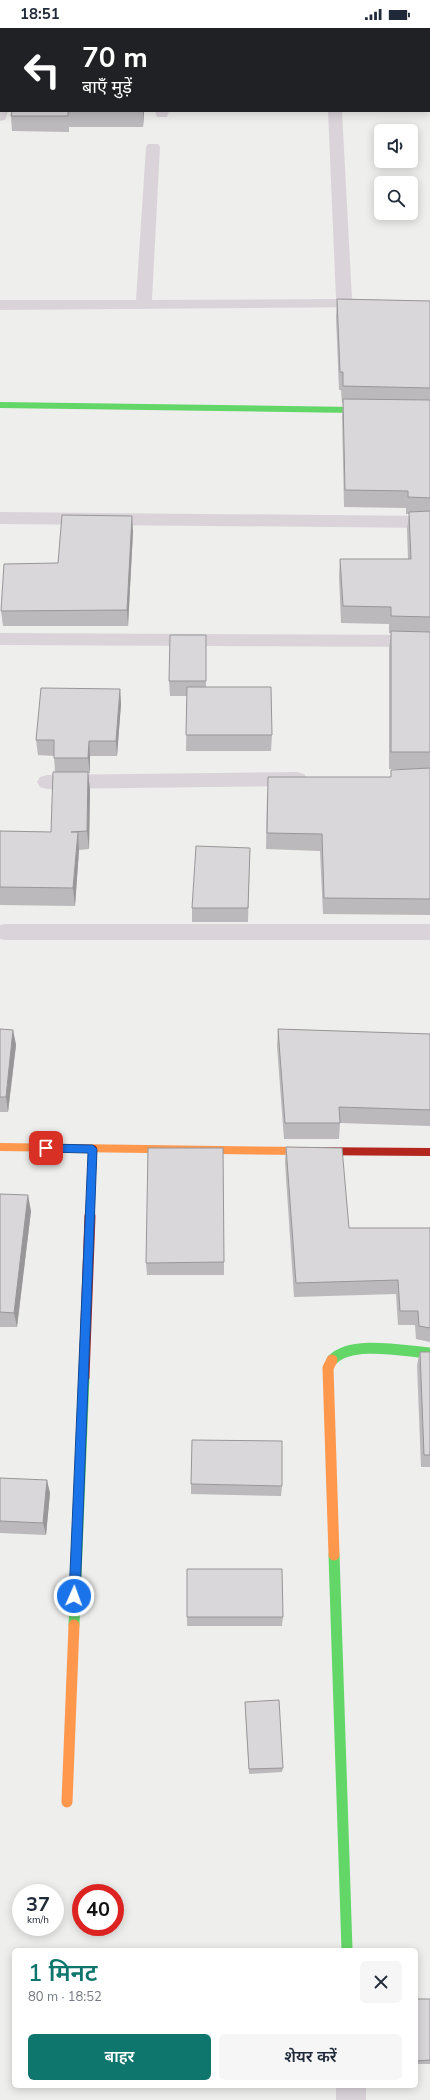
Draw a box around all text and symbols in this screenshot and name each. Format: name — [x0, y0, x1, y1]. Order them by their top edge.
text: 18:51 — [20, 4, 60, 24]
text: 70 m — [82, 39, 148, 77]
icon: left — [16, 44, 68, 96]
text: बाएँ मुड़ें — [82, 75, 132, 99]
map controls — [374, 124, 418, 220]
button: sound — [374, 124, 418, 168]
button: search — [374, 176, 418, 220]
pin — [29, 1131, 63, 1165]
icon: arrive — [35, 1137, 57, 1159]
position arrow — [53, 1575, 95, 1617]
speed limit sign: 40 — [72, 1884, 124, 1936]
text: 37 — [26, 1891, 50, 1918]
text: km/h — [27, 1913, 49, 1927]
text: 1 मिनट — [28, 1957, 97, 1989]
button: close — [360, 1961, 402, 2003]
text: 80 m · 18:52 — [28, 1988, 102, 2006]
button: बाहर — [28, 2034, 211, 2080]
button: शेयर करें — [219, 2034, 402, 2080]

